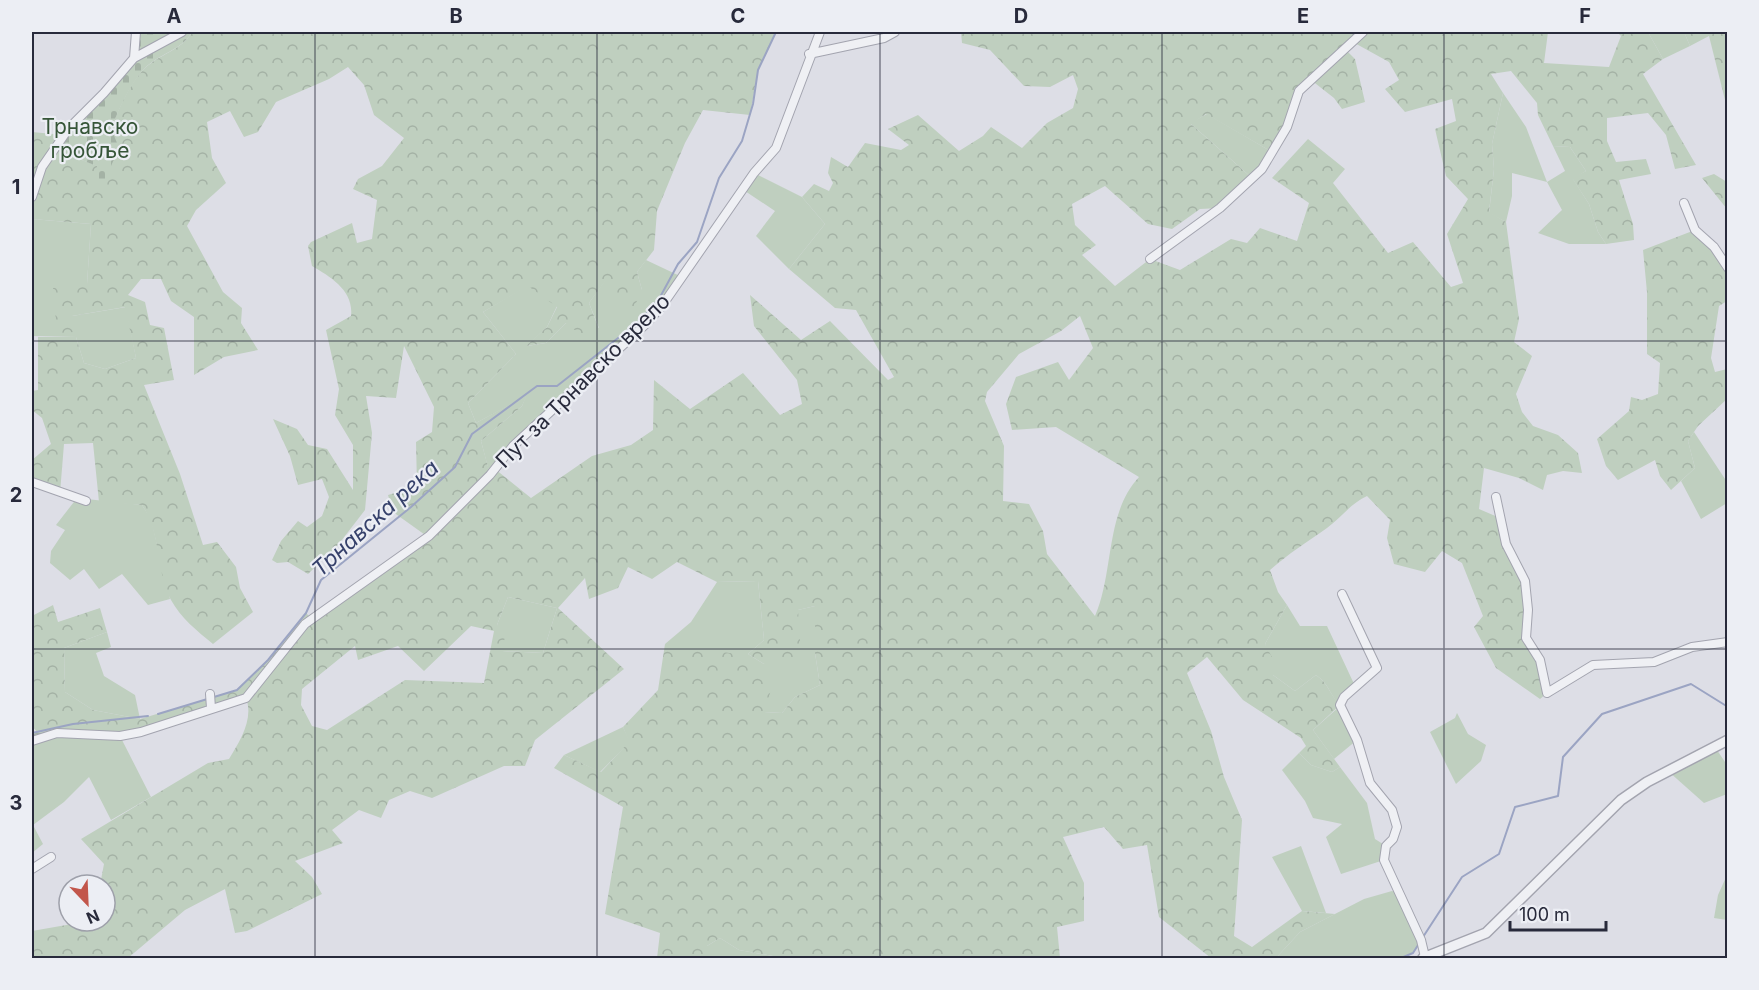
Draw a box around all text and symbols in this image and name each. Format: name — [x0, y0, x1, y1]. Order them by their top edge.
text: A — [167, 4, 182, 28]
text: B — [449, 4, 463, 28]
text: C — [731, 4, 745, 28]
text: D — [1014, 4, 1028, 28]
text: E — [1297, 4, 1309, 28]
text: F — [1579, 4, 1591, 28]
park label: Трнавско гробље — [42, 114, 138, 163]
text: 1 — [12, 175, 20, 199]
street label: Пут за Трнавско врело — [490, 288, 675, 473]
water label: Трнавска река — [306, 454, 444, 582]
text: 2 — [10, 483, 22, 507]
text: 3 — [10, 791, 22, 815]
north arrow — [57, 873, 117, 933]
scale bar — [1510, 894, 1606, 932]
text: 100 m — [1519, 904, 1570, 925]
text: N — [83, 905, 102, 928]

